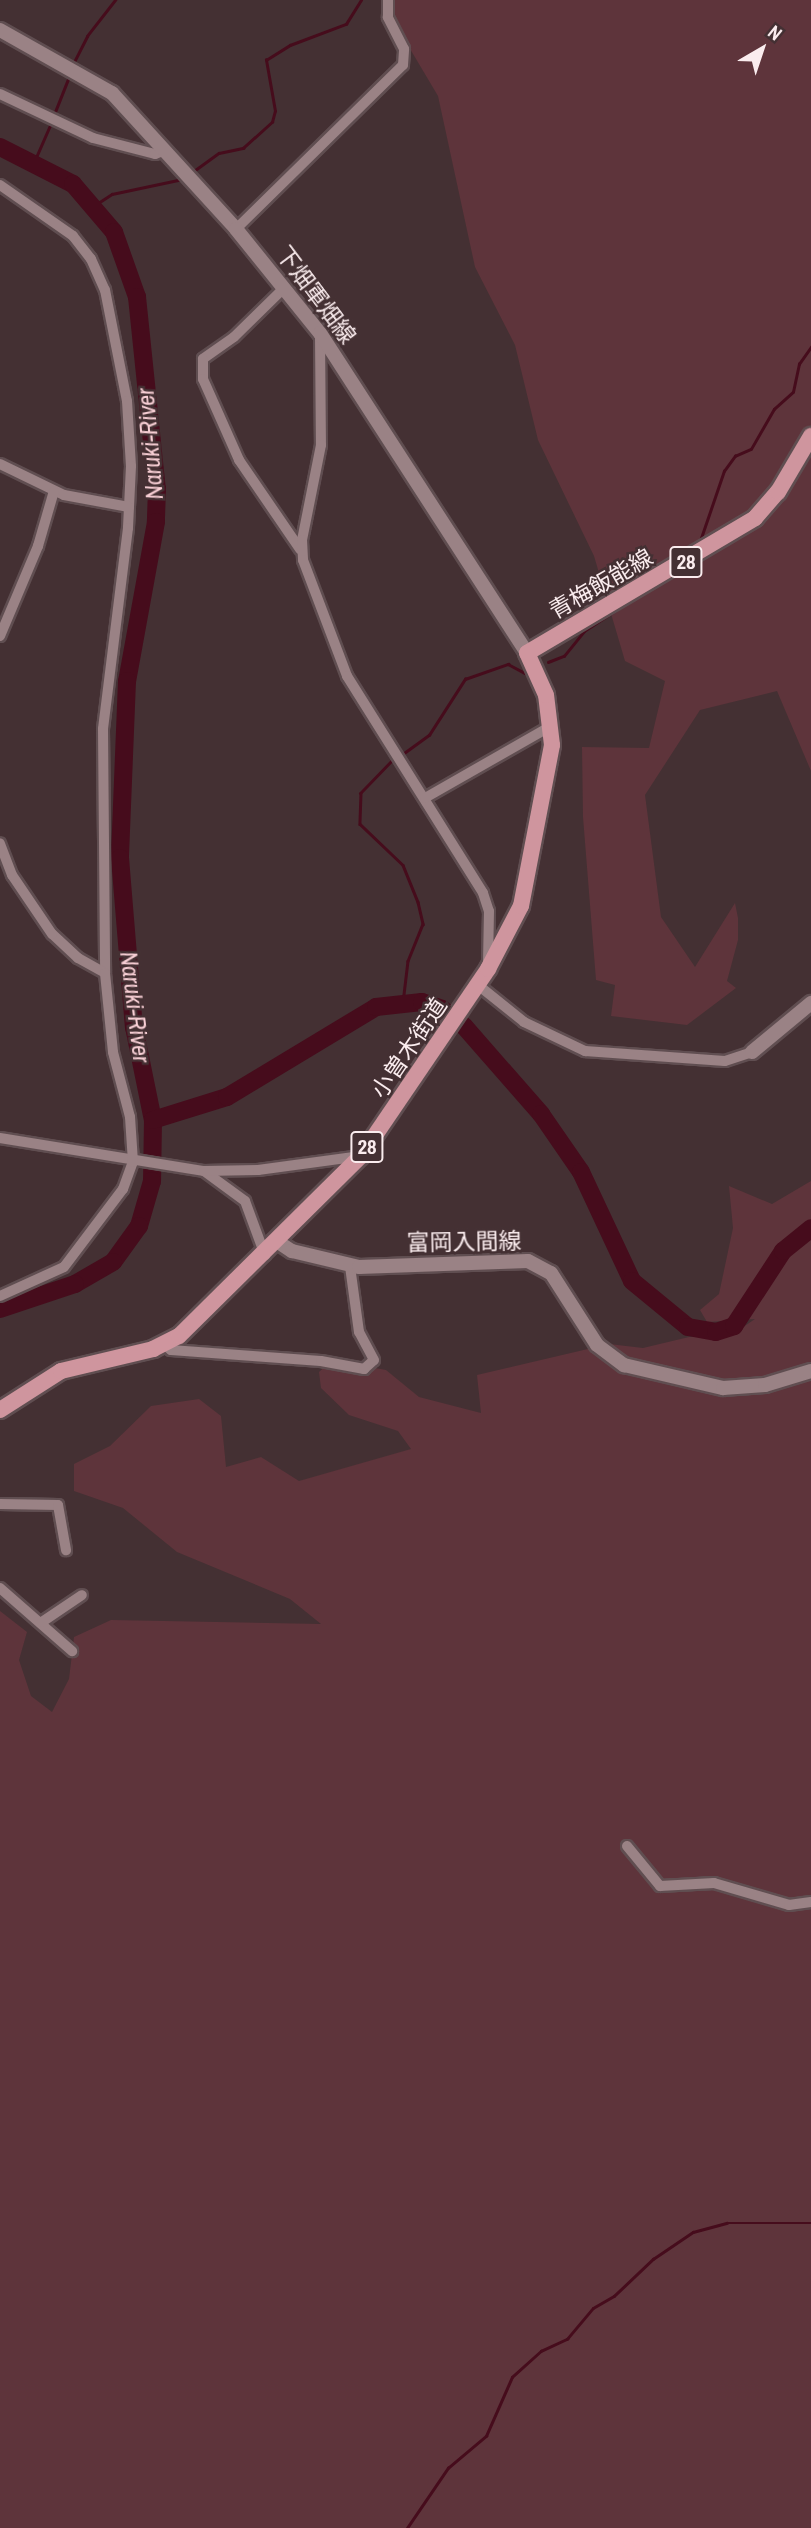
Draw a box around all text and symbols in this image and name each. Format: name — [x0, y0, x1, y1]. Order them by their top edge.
north arrow — [727, 14, 797, 84]
text: N — [763, 19, 788, 46]
street label: 下畑軍畑線 — [270, 241, 362, 349]
water label: Naruki-River — [131, 387, 169, 501]
street label: 青梅飯能線 — [544, 543, 658, 625]
road number: 28 — [668, 544, 704, 580]
water label: Naruki-River — [114, 950, 156, 1064]
street label: 小曽木街道 — [365, 993, 453, 1103]
road number: 28 — [350, 1130, 384, 1164]
street label: 富岡入間線 — [406, 1227, 522, 1257]

